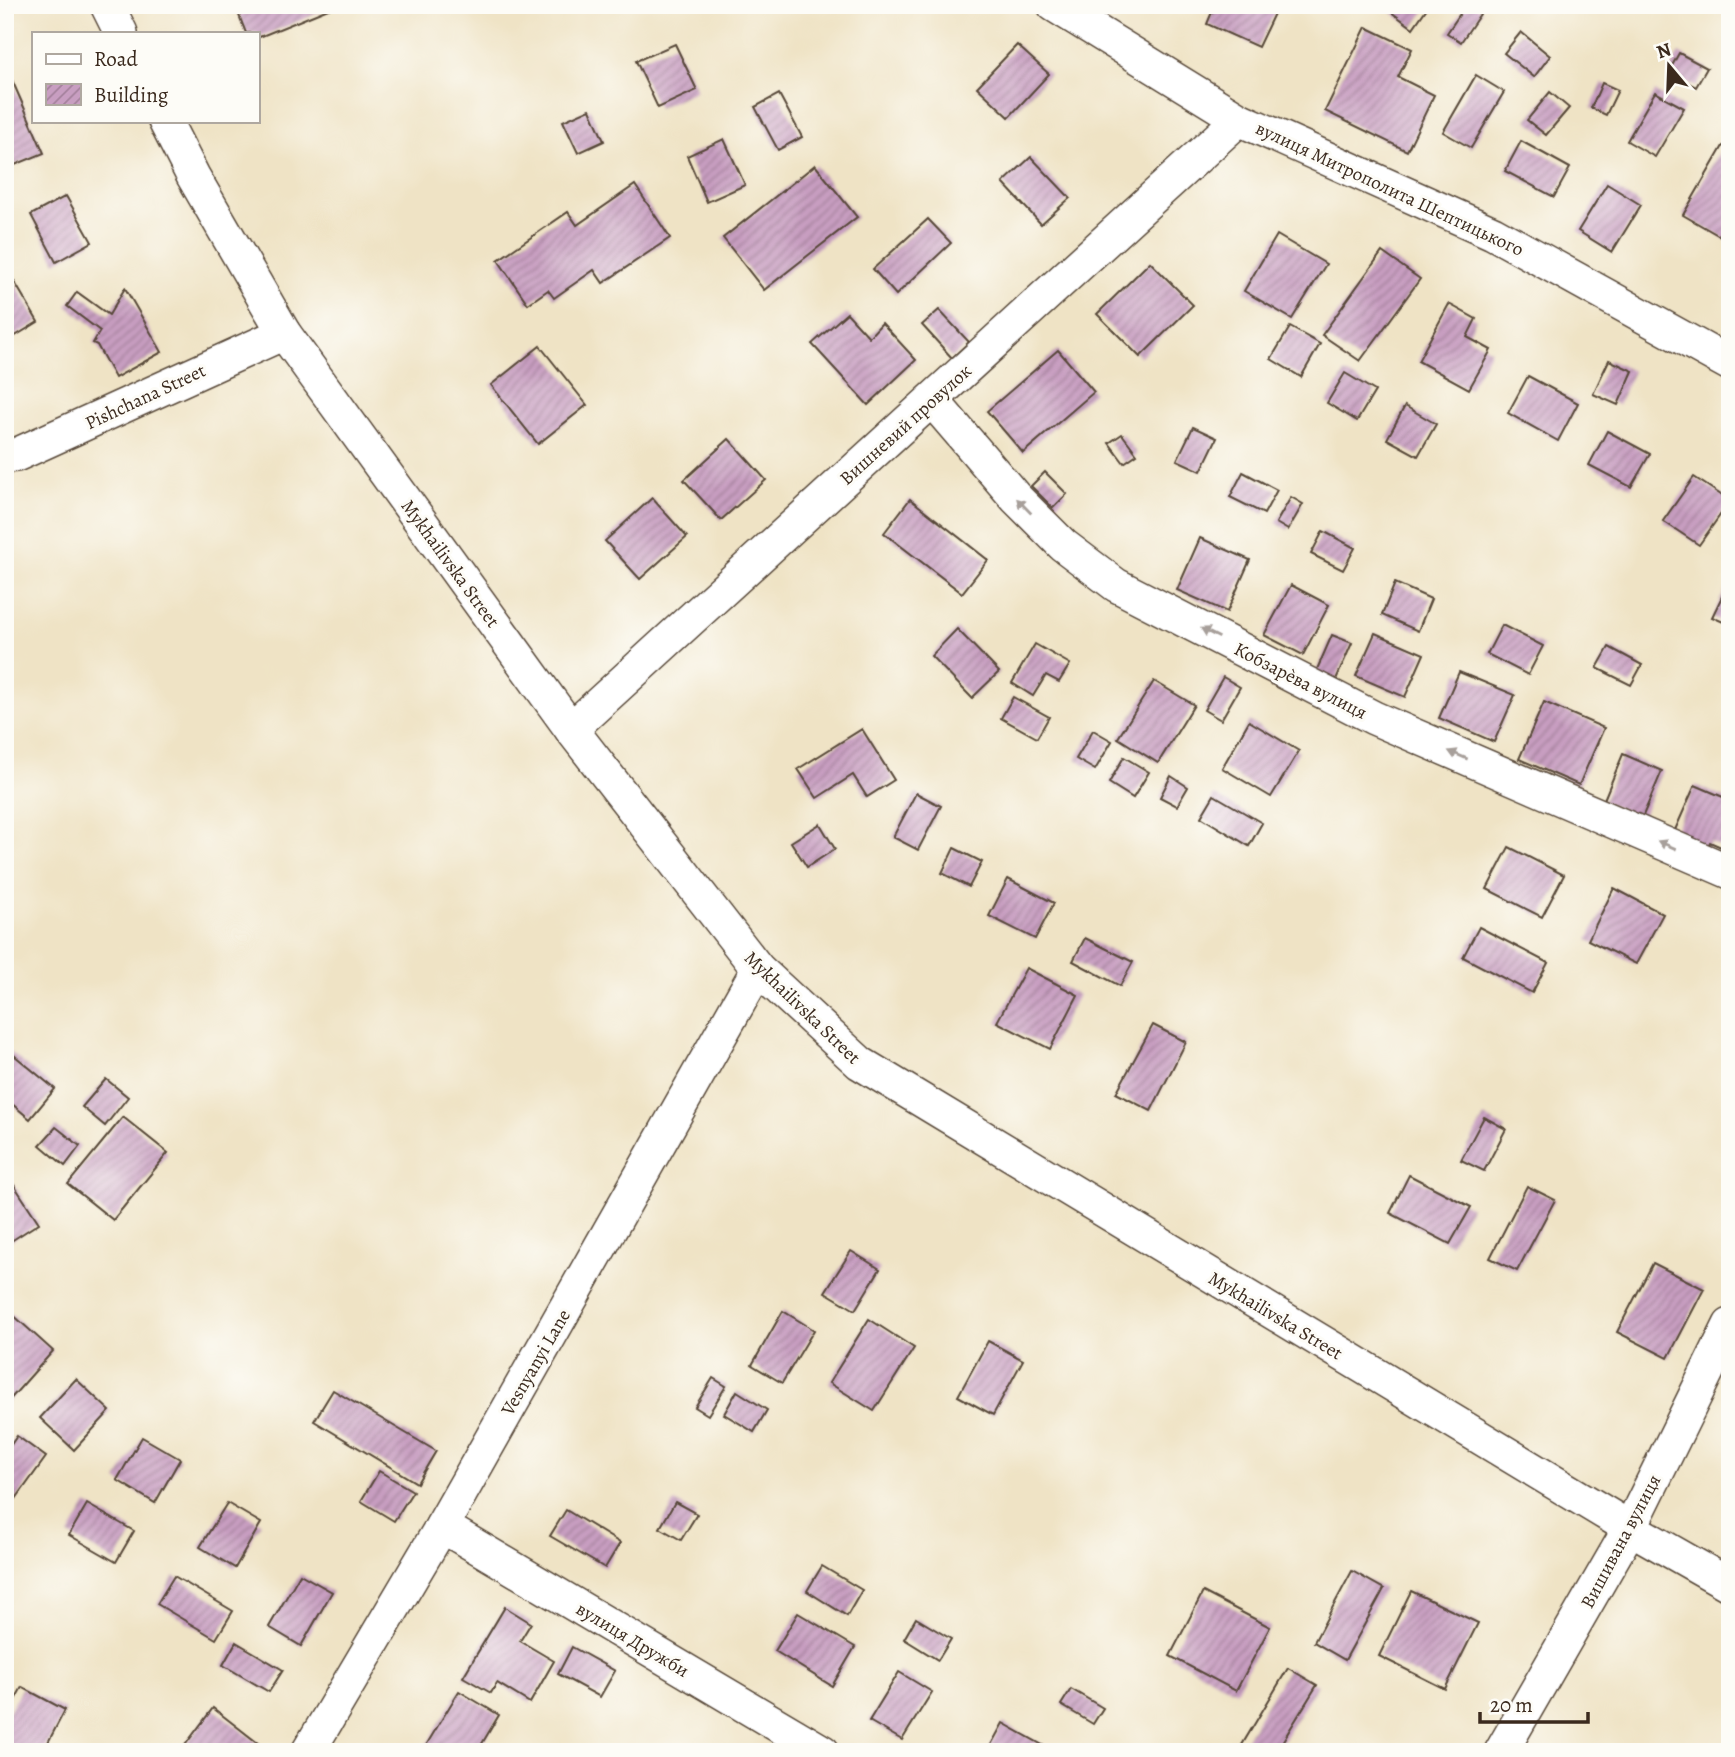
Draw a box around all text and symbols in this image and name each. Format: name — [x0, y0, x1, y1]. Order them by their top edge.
legend — [32, 32, 259, 122]
north arrow — [1634, 32, 1704, 102]
text: N — [1653, 36, 1675, 65]
text: Road — [94, 45, 138, 73]
text: Building — [94, 81, 169, 109]
street label: вулиця Митрополита Шептицького — [1251, 115, 1528, 263]
street label: Pishchana Street — [81, 358, 210, 436]
street label: Вишневий провулок — [834, 358, 977, 491]
street label: Mykhailivska Street — [395, 494, 506, 633]
one-way arrow — [1015, 497, 1032, 514]
one-way arrow — [1200, 627, 1220, 639]
street label: Кобзарèва вулиця — [1230, 636, 1372, 726]
one-way arrow — [1447, 749, 1468, 760]
one-way arrow — [1657, 839, 1677, 851]
street label: Mykhailivska Street — [738, 945, 866, 1070]
street label: Mykhailivska Street — [1203, 1265, 1348, 1366]
street label: Vesnyanyi Lane — [494, 1305, 577, 1421]
street label: Вишивана вулиця — [1575, 1470, 1667, 1613]
street label: вулиця Дружби — [571, 1596, 694, 1684]
scale bar — [1480, 1680, 1588, 1724]
text: 20 m — [1490, 1691, 1533, 1719]

